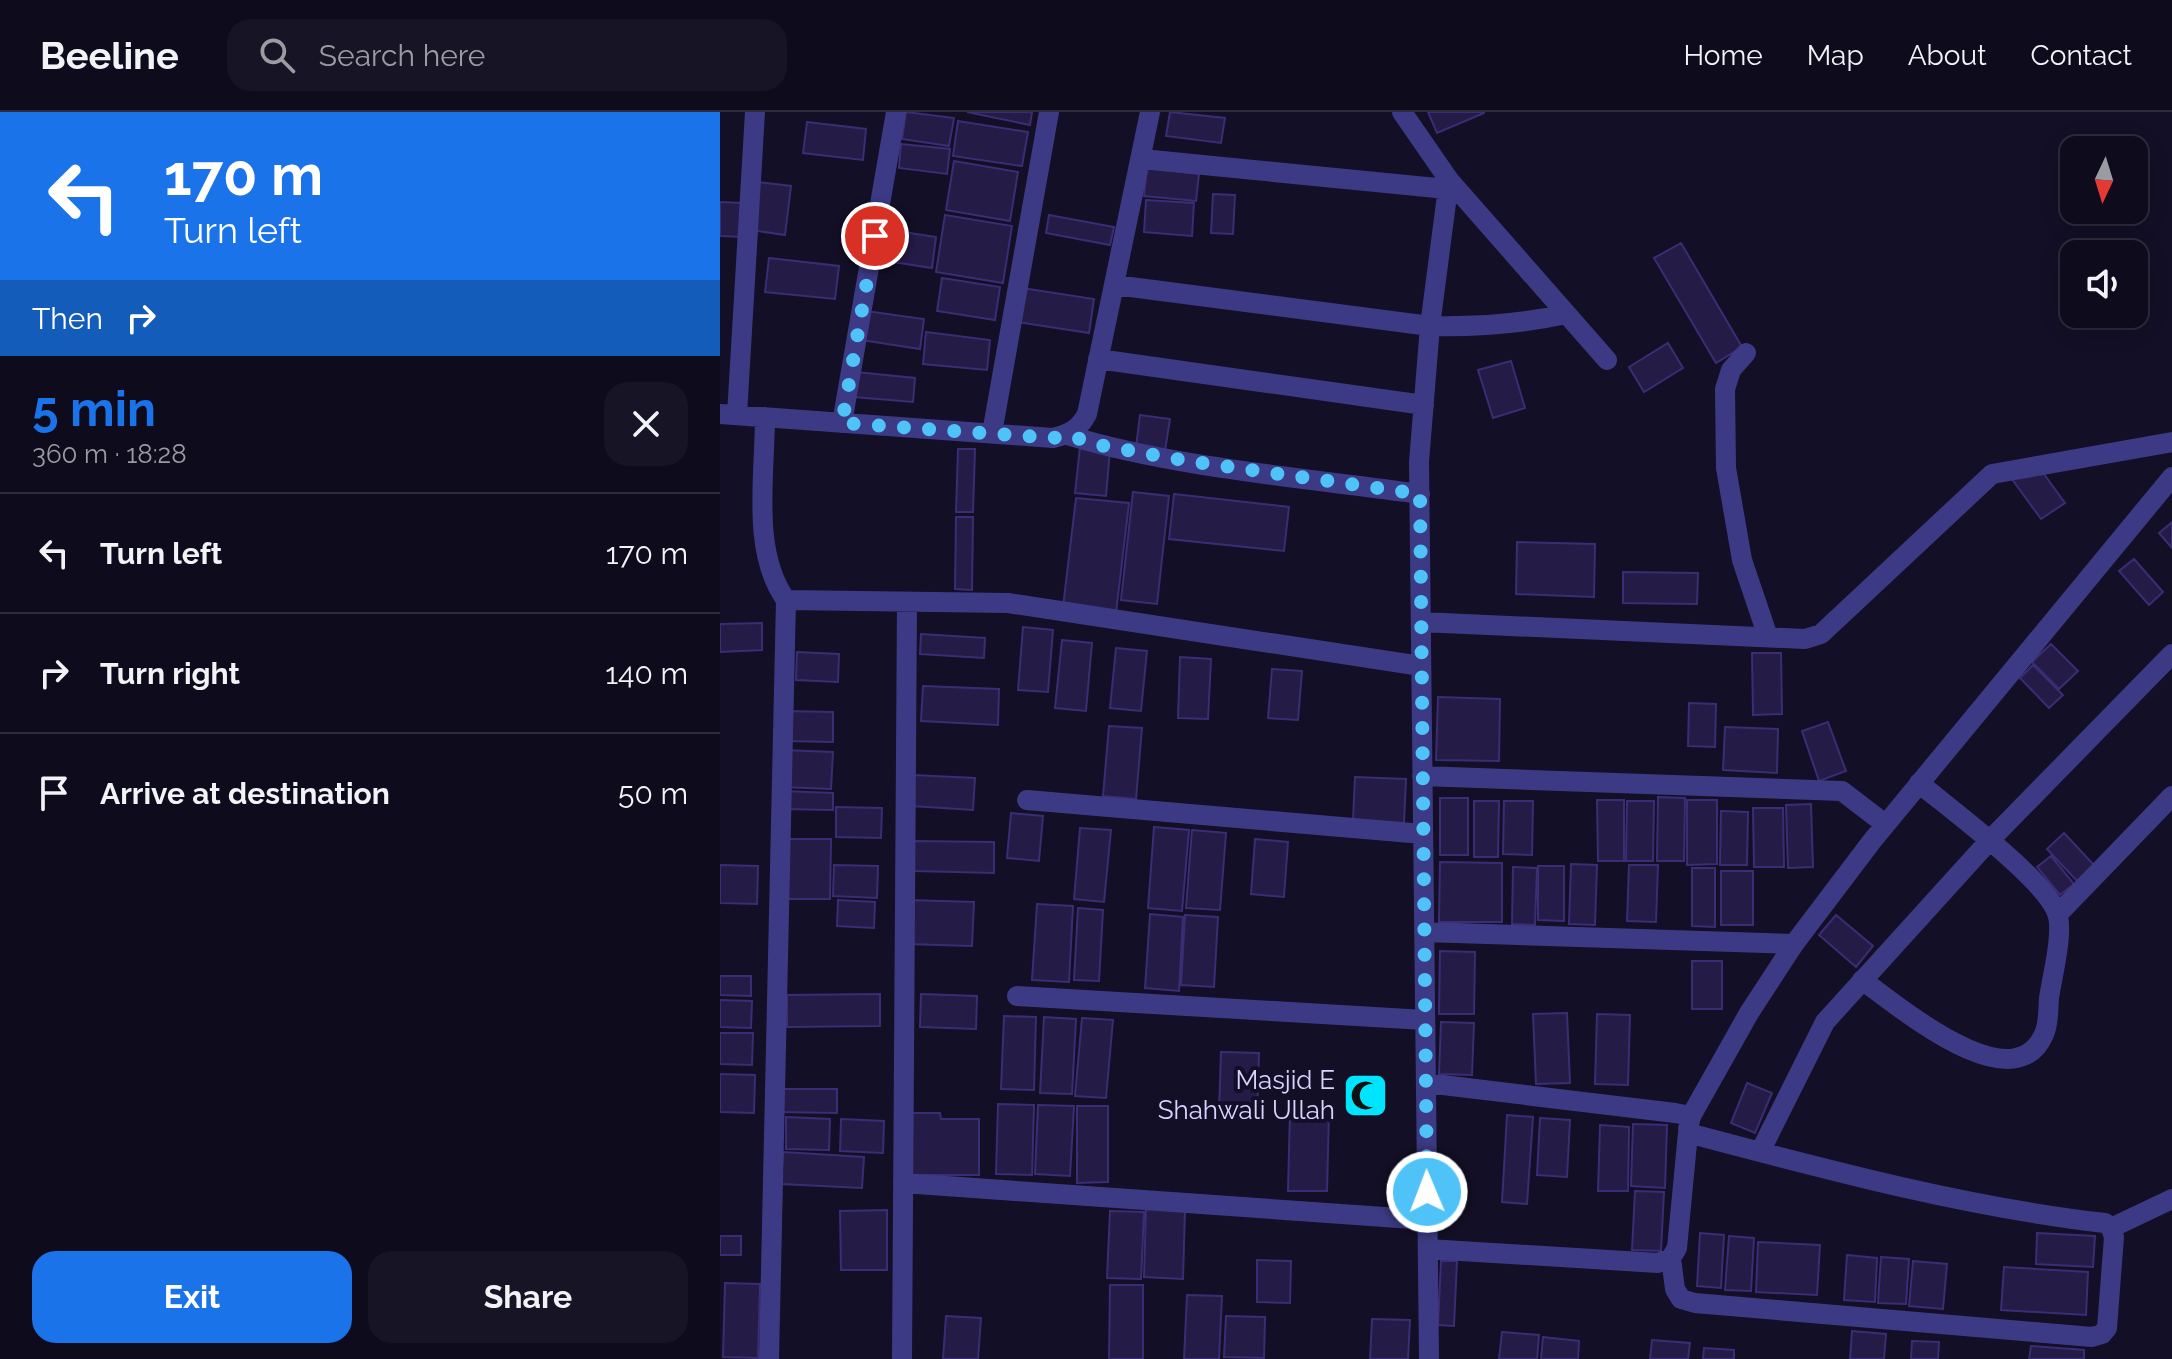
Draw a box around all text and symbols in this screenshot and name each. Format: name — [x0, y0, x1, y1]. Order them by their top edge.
search box — [227, 19, 787, 91]
text: Beeline — [40, 33, 179, 78]
icon: search — [255, 33, 299, 77]
text: Search here — [319, 38, 485, 73]
text: Home — [1683, 39, 1763, 72]
text: Map — [1807, 39, 1864, 72]
text: About — [1908, 39, 1987, 72]
text: Contact — [2031, 39, 2132, 72]
north arrow — [2060, 136, 2148, 224]
map controls — [2060, 136, 2148, 328]
text: 170 m — [164, 142, 323, 208]
icon: left — [32, 144, 136, 248]
pin — [841, 202, 909, 270]
text: Turn left — [164, 209, 302, 251]
icon: arrive — [853, 214, 897, 258]
button: sound — [2060, 240, 2148, 328]
icon: right — [119, 296, 163, 340]
text: Then — [32, 301, 103, 336]
text: 5 min — [32, 381, 156, 437]
button: close — [604, 382, 688, 466]
text: 360 m · 18:28 — [32, 439, 187, 469]
icon: left — [32, 531, 76, 575]
text: Turn left — [100, 536, 222, 571]
text: 170 m — [606, 536, 688, 571]
icon: right — [32, 651, 76, 695]
text: Turn right — [100, 656, 240, 691]
text: 140 m — [605, 656, 688, 691]
icon: arrive — [32, 771, 76, 815]
text: Arrive at destination — [100, 776, 390, 811]
text: 50 m — [618, 776, 688, 811]
place label: Masjid E Shahwali Ullah — [1158, 1065, 1335, 1125]
mosque icon: Masjid E Shahwali Ullah — [1342, 1071, 1390, 1119]
position arrow — [1385, 1150, 1469, 1234]
button: Exit — [32, 1251, 352, 1343]
button: Share — [368, 1251, 688, 1343]

